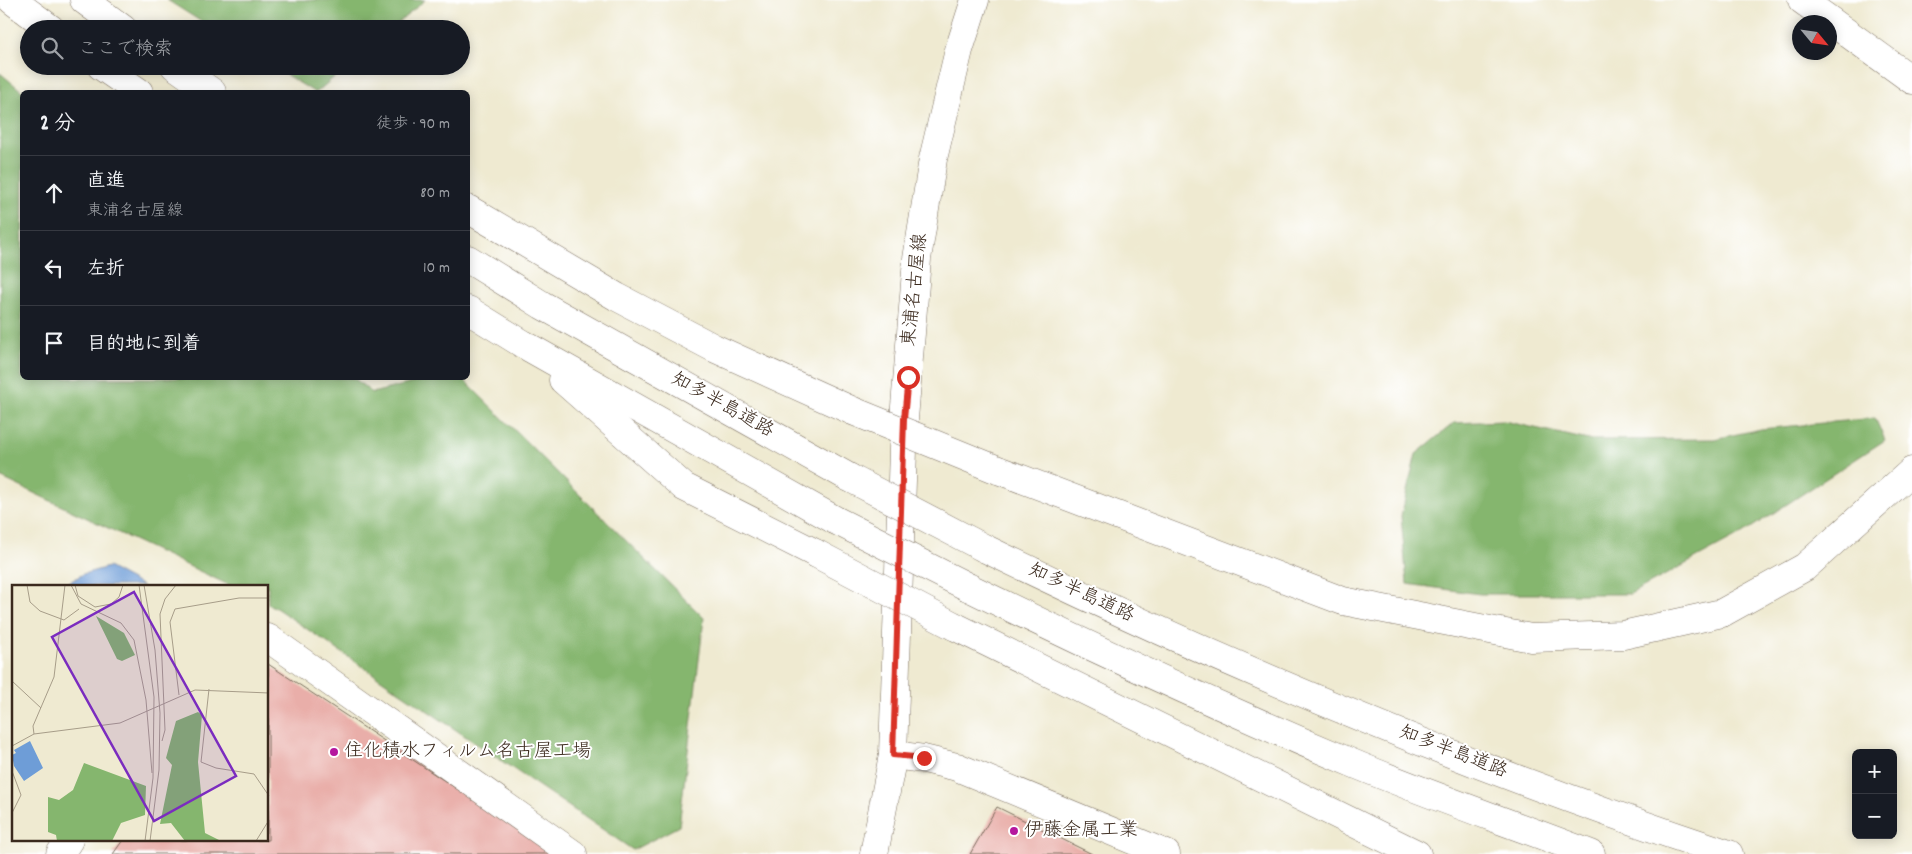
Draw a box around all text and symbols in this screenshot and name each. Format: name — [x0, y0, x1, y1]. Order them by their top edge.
north arrow — [1792, 15, 1837, 60]
search box — [20, 20, 470, 75]
icon: search — [38, 34, 66, 62]
text: ここで検索 — [78, 37, 173, 64]
text: 2 分 — [40, 110, 75, 140]
text: 徒歩 · 90 m — [376, 113, 450, 136]
text: 直進 — [87, 169, 125, 196]
icon: ahead — [40, 179, 68, 207]
text: 80 m — [420, 182, 450, 205]
text: 東浦名古屋線 — [87, 200, 183, 223]
street label: 東浦名古屋線 — [897, 232, 935, 348]
icon: left — [40, 254, 68, 282]
text: 左折 — [87, 257, 125, 284]
text: 10 m — [423, 257, 450, 280]
icon: arrive — [40, 329, 68, 357]
text: 目的地に到着 — [87, 332, 201, 359]
route start — [897, 366, 920, 389]
street label: 知多半島道路 — [666, 367, 778, 445]
street label: 知多半島道路 — [1024, 558, 1138, 630]
inset map — [12, 585, 269, 842]
street label: 知多半島道路 — [1395, 720, 1511, 786]
place label: 住化積水フィルム名古屋工場 — [344, 739, 591, 766]
marker: 住化積水フィルム名古屋工場 — [328, 746, 340, 758]
route end — [913, 747, 936, 770]
map controls — [1852, 749, 1897, 839]
button: + — [1852, 749, 1897, 794]
button: − — [1852, 794, 1897, 839]
place label: 伊藤金属工業 — [1024, 818, 1138, 845]
marker: 伊藤金属工業 — [1008, 825, 1020, 837]

